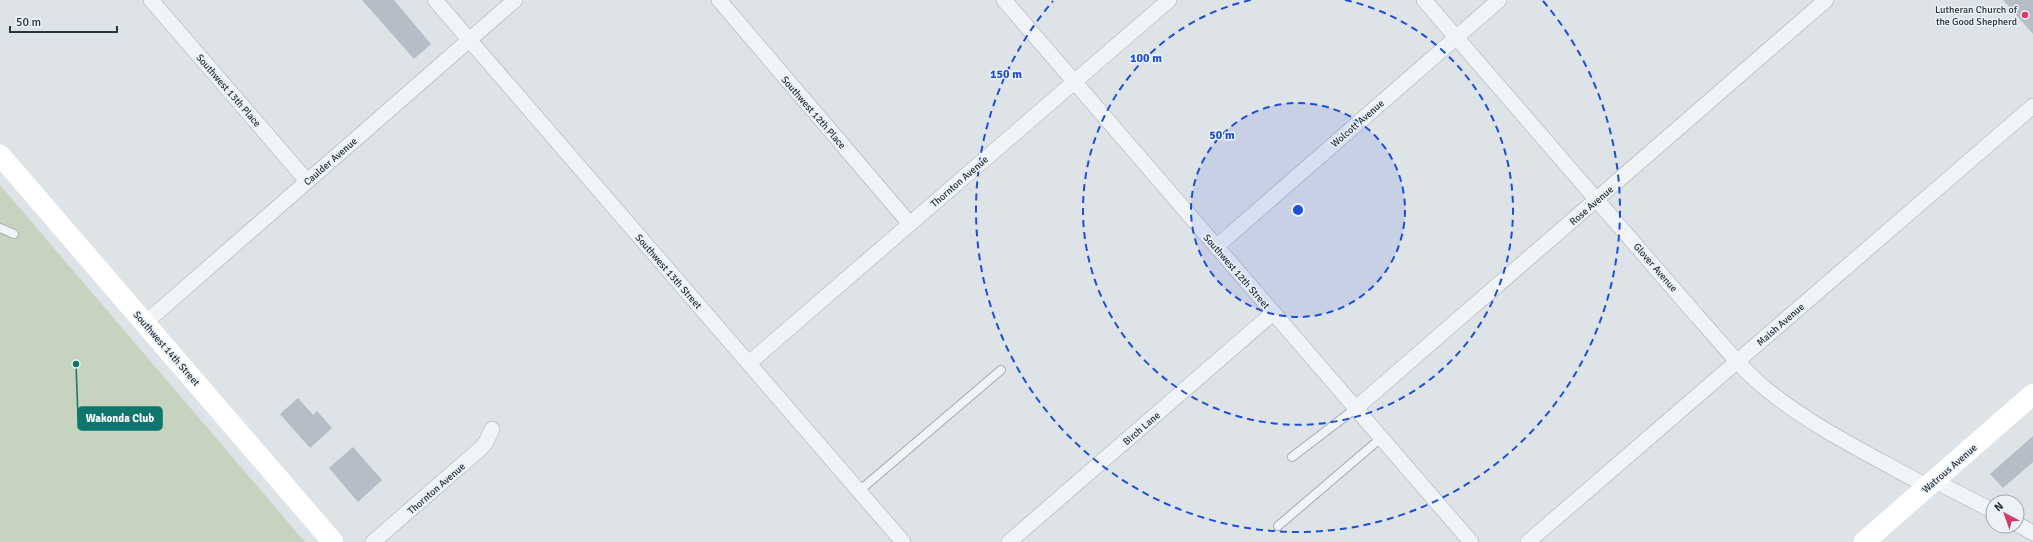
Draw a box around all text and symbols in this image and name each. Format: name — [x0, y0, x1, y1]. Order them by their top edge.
place label: Lutheran Church of the Good Shepherd — [1935, 4, 2018, 28]
scale bar — [10, 8, 117, 34]
marker: Lutheran Church of the Good Shepherd — [2020, 10, 2030, 20]
text: 50 m — [16, 15, 41, 30]
text: 100 m — [1130, 51, 1162, 66]
street label: Southwest 13th Place — [193, 52, 263, 129]
text: 150 m — [990, 67, 1022, 82]
street label: Southwest 12th Place — [778, 74, 848, 151]
street label: Wolcott Avenue — [1329, 97, 1387, 150]
text: 50 m — [1209, 128, 1235, 143]
street label: Caulder Avenue — [301, 135, 360, 188]
street label: Thornton Avenue — [928, 154, 991, 210]
street label: Rose Avenue — [1567, 184, 1616, 228]
centre of rings — [1291, 203, 1305, 217]
street label: Southwest 13th Street — [632, 232, 704, 312]
street label: Southwest 12th Street — [1200, 232, 1272, 312]
street label: Glover Avenue — [1631, 241, 1680, 295]
street label: Maish Avenue — [1754, 301, 1807, 349]
street label: Southwest 14th Street — [130, 309, 202, 389]
callout: Wakonda Club — [78, 407, 162, 430]
street label: Birch Lane — [1121, 409, 1163, 448]
text: Wakonda Club — [86, 412, 154, 425]
street label: Watrous Avenue — [1920, 442, 1979, 496]
street label: Thornton Avenue — [405, 461, 468, 517]
north arrow — [1985, 494, 2025, 534]
text: N — [1992, 499, 2006, 514]

